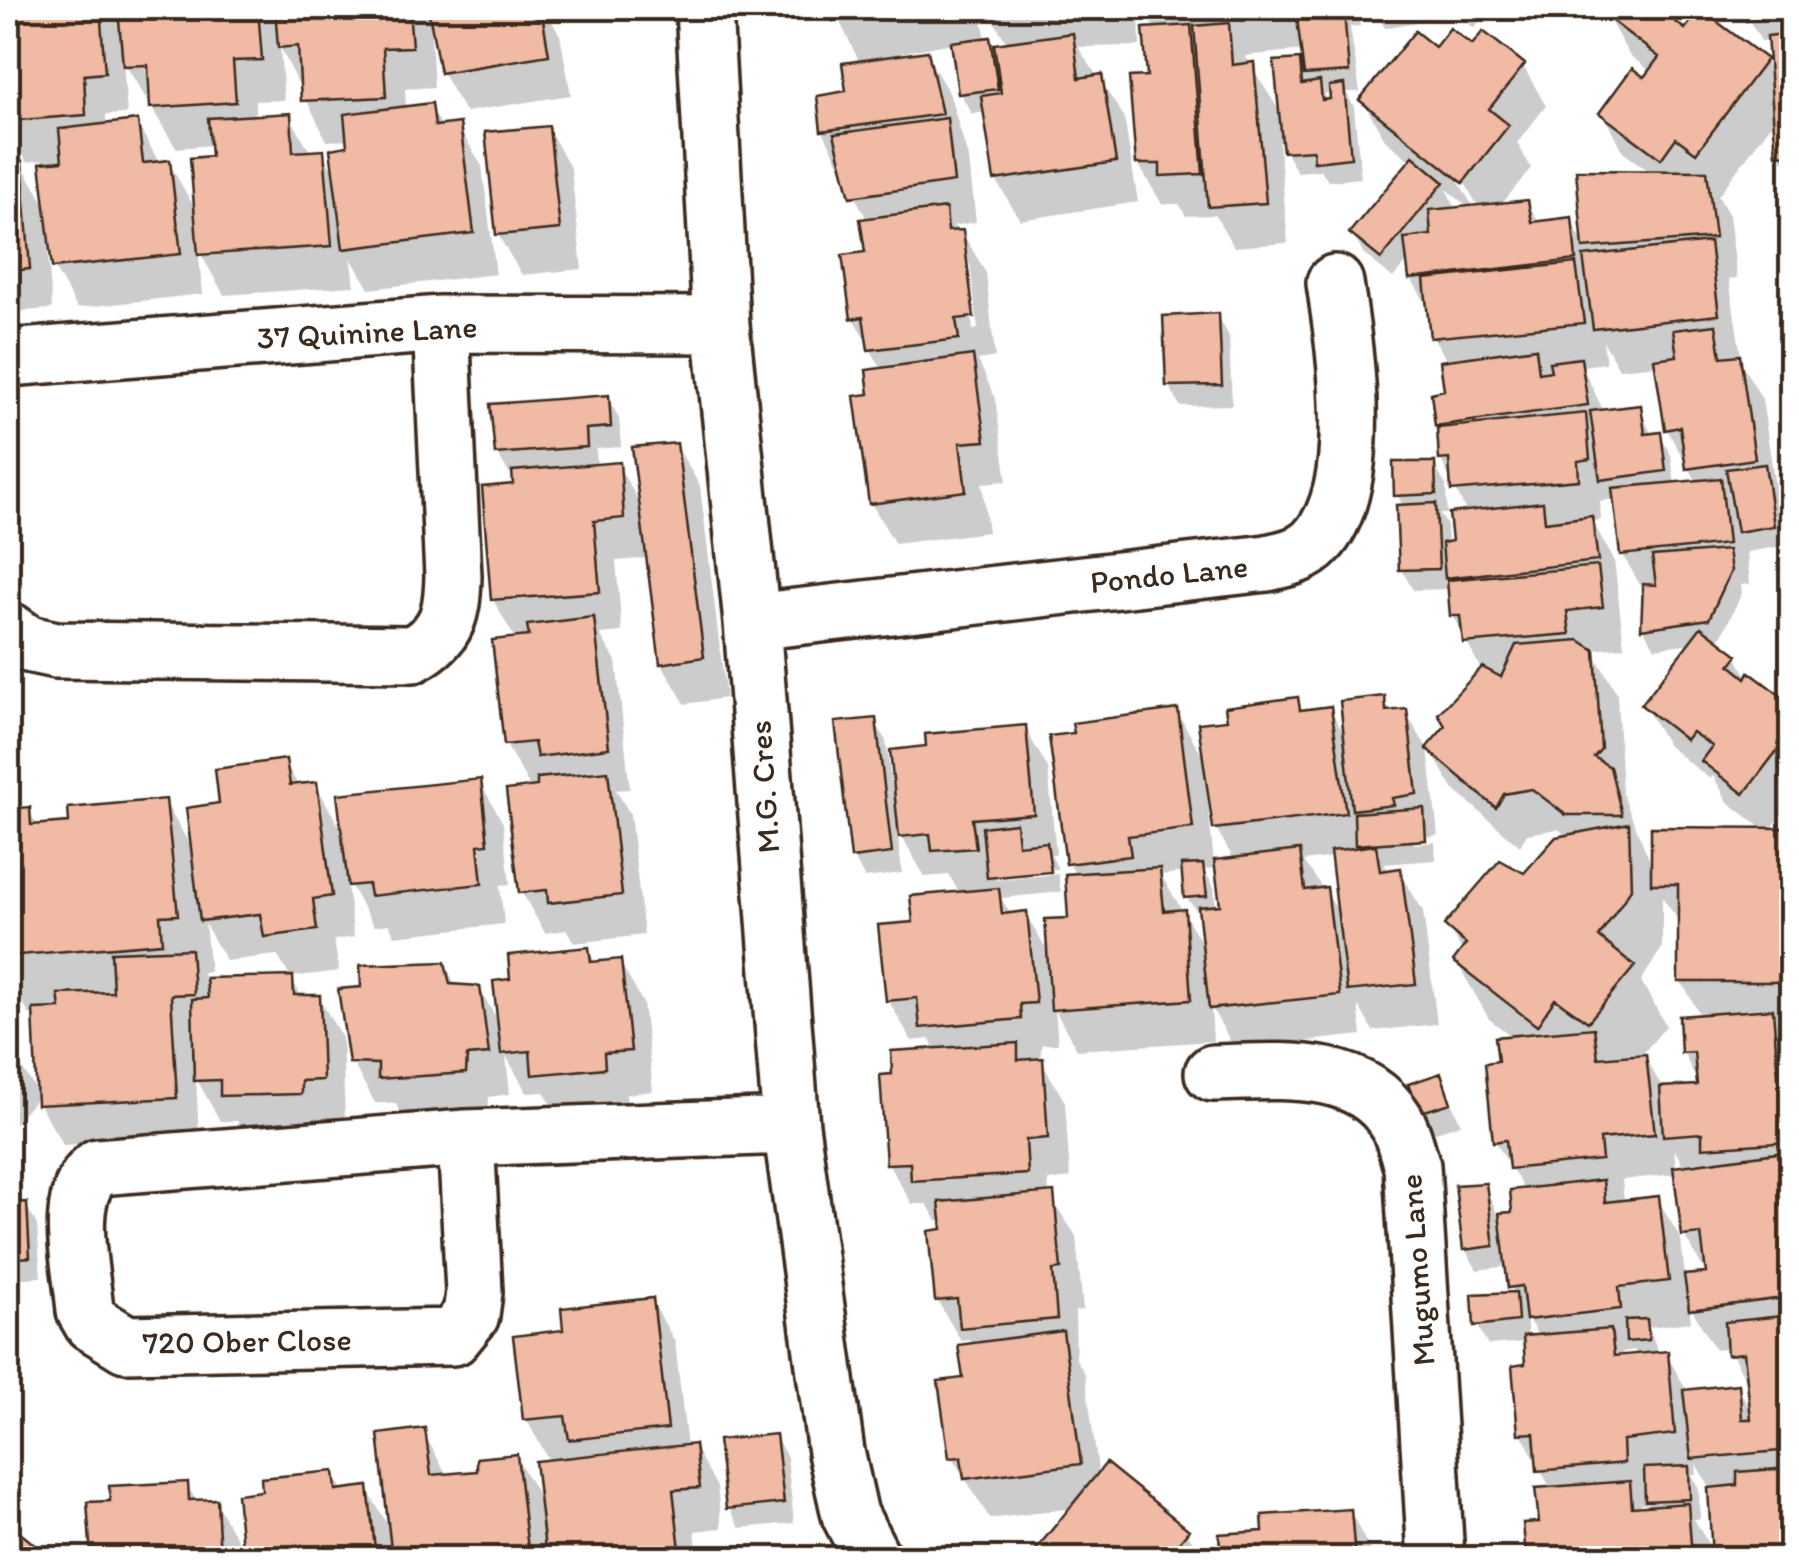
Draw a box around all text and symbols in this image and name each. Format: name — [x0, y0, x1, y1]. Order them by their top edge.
street label: 37 Quinine Lane — [256, 307, 478, 357]
street label: Pondo Lane — [1088, 547, 1250, 601]
street label: M.G. Cres — [740, 719, 788, 855]
street label: Mugumo Lane — [1391, 1173, 1443, 1367]
street label: 720 Ober Close — [142, 1320, 352, 1362]

